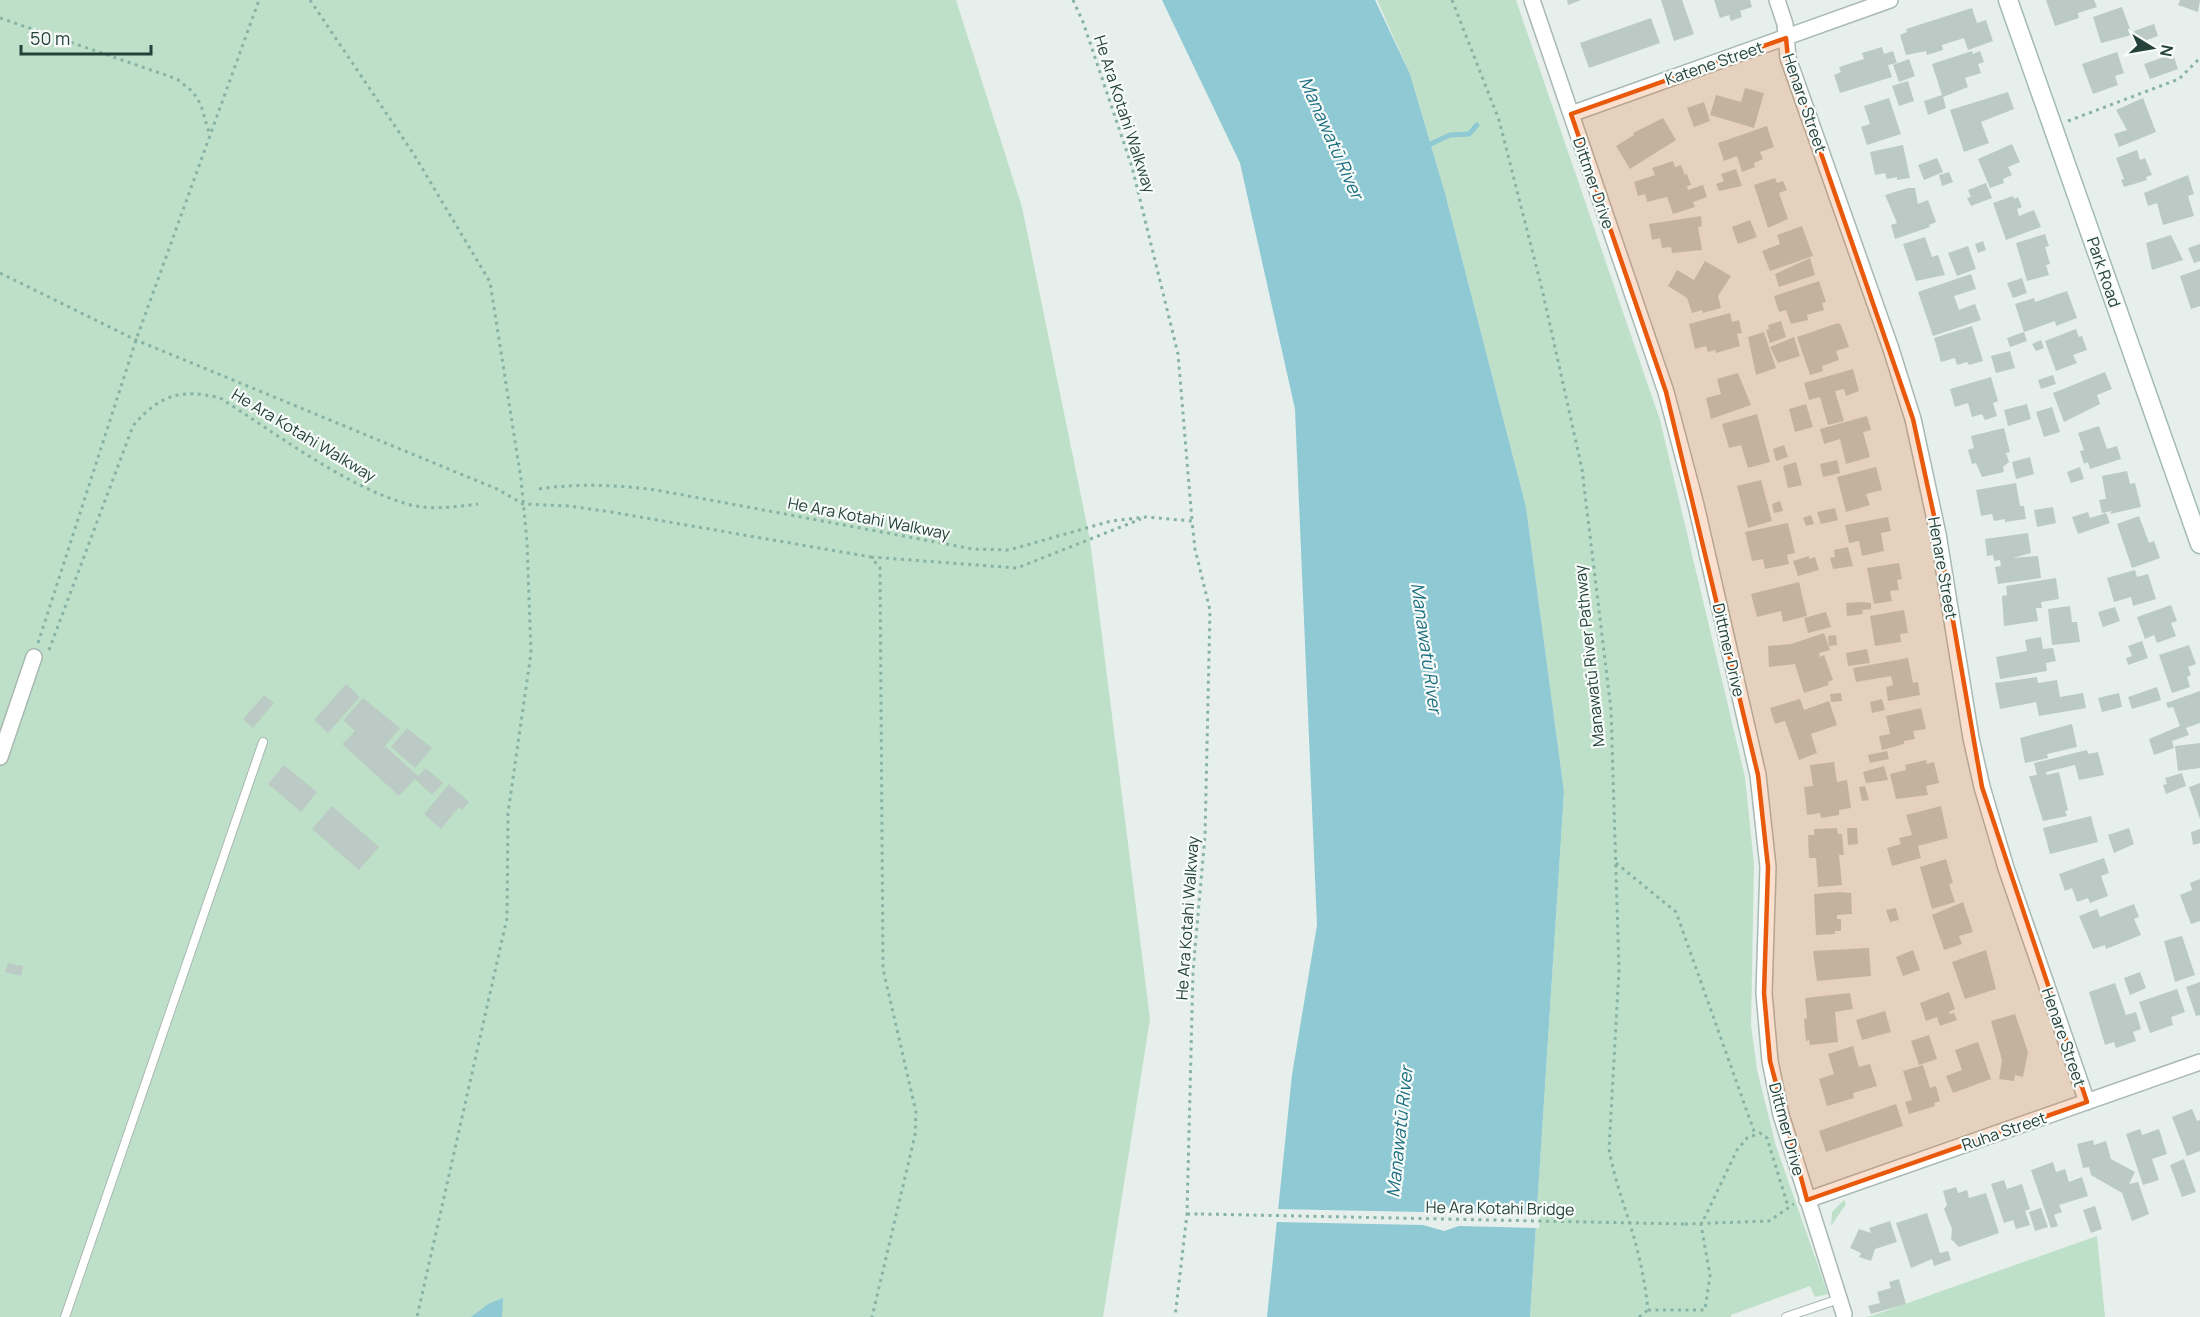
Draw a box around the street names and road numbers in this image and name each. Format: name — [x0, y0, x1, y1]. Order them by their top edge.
street label: He Ara Kotahi Walkway — [1089, 32, 1161, 196]
street label: Katene Street — [1662, 36, 1766, 90]
street label: Henare Street — [1778, 50, 1832, 156]
street label: Dittmer Drive — [1568, 134, 1620, 232]
street label: Park Road — [2082, 234, 2126, 310]
street label: He Ara Kotahi Walkway — [228, 383, 381, 487]
street label: He Ara Kotahi Walkway — [786, 491, 952, 545]
street label: Henare Street — [1923, 515, 1963, 621]
street label: Manawatū River Pathway — [1568, 563, 1609, 748]
street label: Dittmer Drive — [1708, 601, 1750, 699]
street label: He Ara Kotahi Walkway — [1170, 835, 1204, 1001]
street label: Henare Street — [2037, 984, 2091, 1090]
street label: Dittmer Drive — [1764, 1080, 1810, 1178]
street label: Ruha Street — [1959, 1106, 2049, 1156]
street label: He Ara Kotahi Bridge — [1425, 1196, 1575, 1220]

